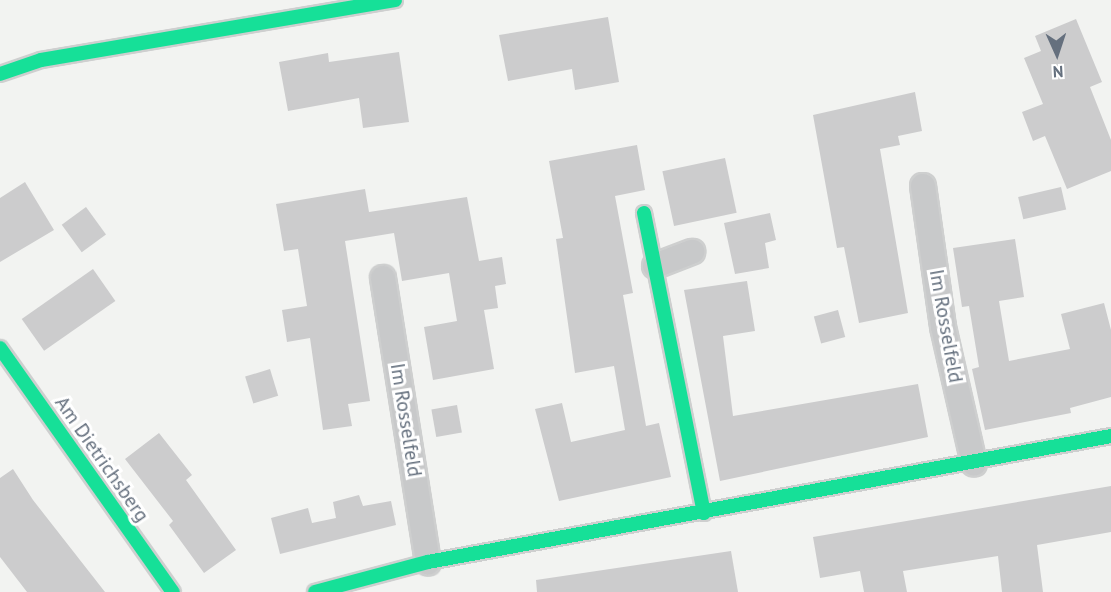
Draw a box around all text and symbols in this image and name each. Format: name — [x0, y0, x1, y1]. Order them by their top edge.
north arrow — [1027, 24, 1087, 84]
text: N — [1052, 62, 1064, 82]
street label: Im Rosselfeld — [924, 267, 968, 385]
street label: Im Rosselfeld — [385, 361, 427, 479]
street label: Am Dietrichsberg — [50, 392, 154, 526]

